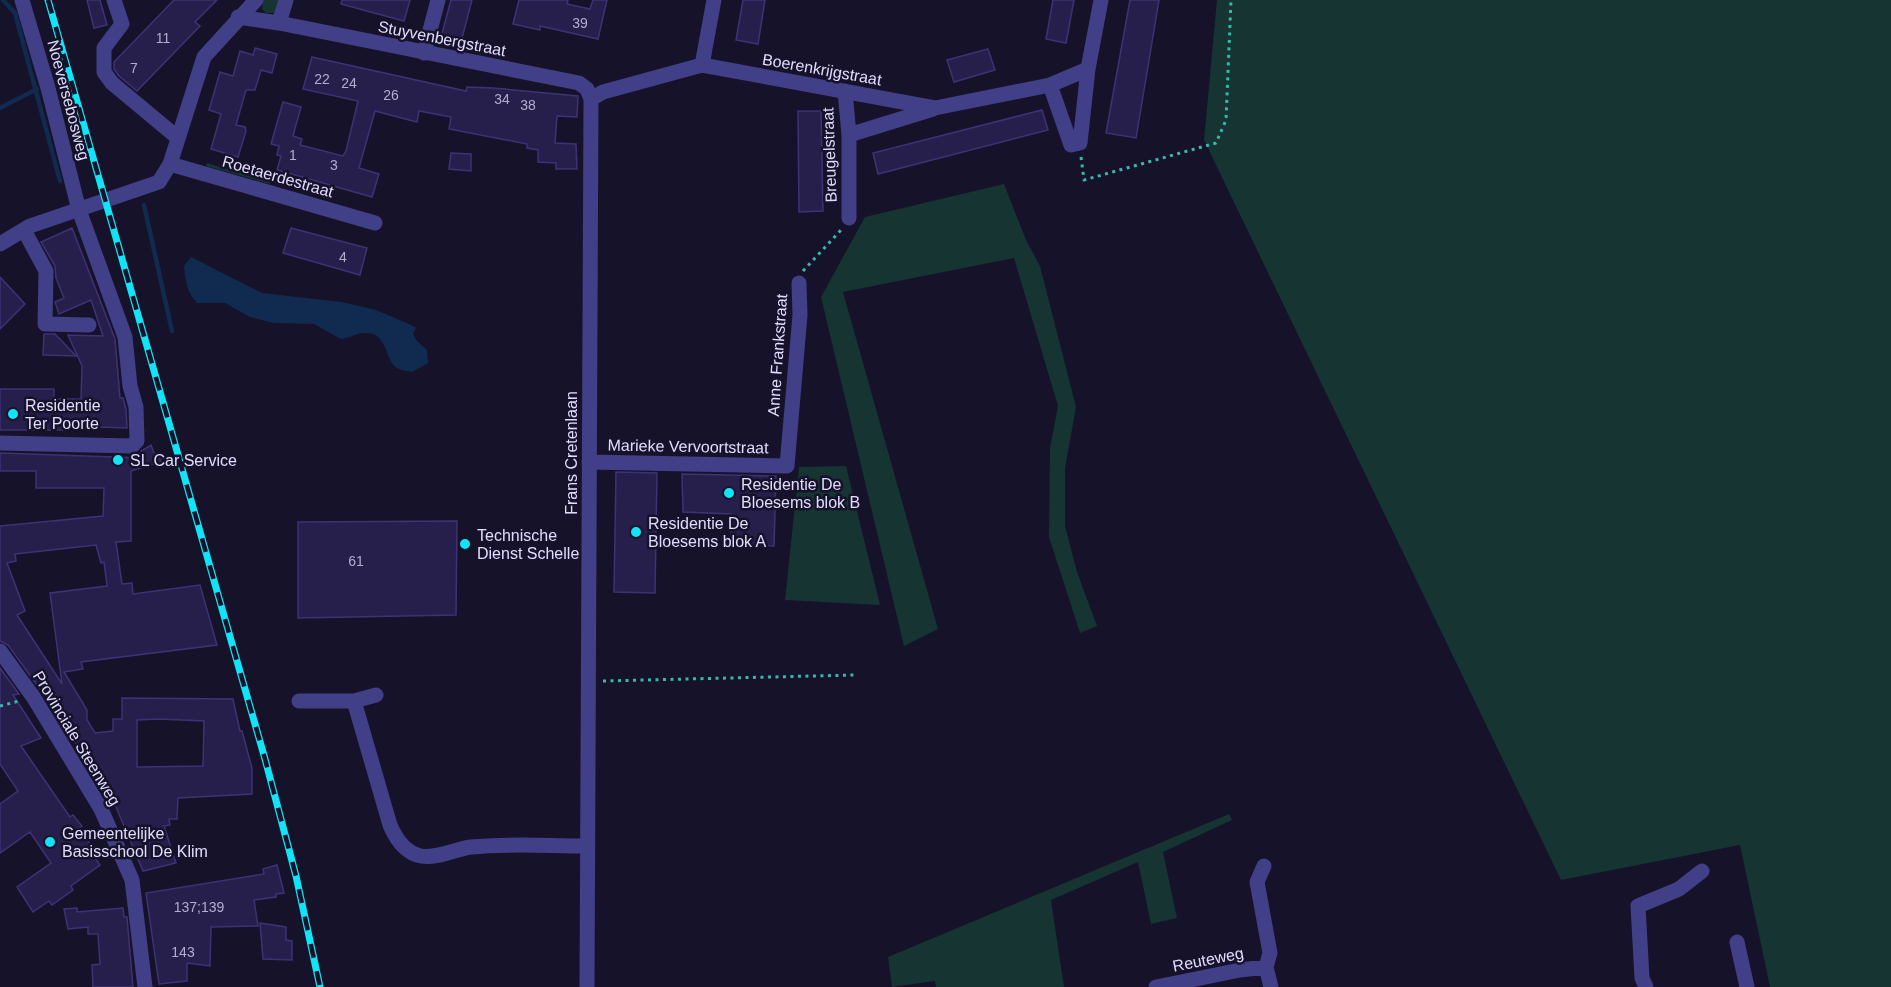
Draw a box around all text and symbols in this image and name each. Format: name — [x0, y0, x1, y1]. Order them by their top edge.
house number: 39 — [572, 15, 588, 31]
street label: Stuyvenbergstraat — [377, 18, 508, 59]
house number: 11 — [156, 30, 170, 46]
street label: Noeversebosweg — [44, 38, 93, 162]
street label: Boerenkrijgstraat — [761, 51, 883, 88]
house number: 7 — [130, 60, 138, 76]
house number: 22 — [314, 71, 330, 87]
house number: 24 — [341, 75, 357, 91]
house number: 26 — [383, 87, 399, 103]
house number: 34 — [494, 91, 510, 107]
house number: 38 — [520, 97, 536, 113]
street label: Breugelstraat — [819, 107, 840, 203]
house number: 1 — [289, 147, 297, 163]
street label: Roetaerdestraat — [220, 152, 336, 201]
house number: 3 — [330, 157, 338, 173]
house number: 4 — [339, 249, 347, 265]
street label: Anne Frankstraat — [765, 293, 790, 417]
street label: Frans Cretenlaan — [563, 391, 580, 515]
place label: Residentie Ter Poorte — [25, 397, 101, 432]
marker: Residentie Ter Poorte — [6, 407, 20, 421]
street label: Marieke Vervoortstraat — [607, 437, 769, 456]
place label: SL Car Service — [130, 452, 237, 469]
marker: SL Car Service — [111, 453, 125, 467]
place label: Residentie De Bloesems blok B — [741, 476, 860, 511]
marker: Residentie De Bloesems blok B — [722, 486, 736, 500]
place label: Residentie De Bloesems blok A — [648, 515, 767, 550]
marker: Residentie De Bloesems blok A — [629, 525, 643, 539]
place label: Technische Dienst Schelle — [477, 527, 579, 562]
marker: Technische Dienst Schelle — [458, 537, 472, 551]
house number: 61 — [348, 553, 364, 569]
street label: Provinciale Steenweg — [30, 668, 123, 809]
place label: Gemeentelijke Basisschool De Klim — [62, 825, 208, 860]
marker: Gemeentelijke Basisschool De Klim — [43, 835, 57, 849]
house number: 137;139 — [174, 899, 225, 915]
house number: 143 — [171, 944, 195, 960]
street label: Reuteweg — [1171, 944, 1245, 975]

